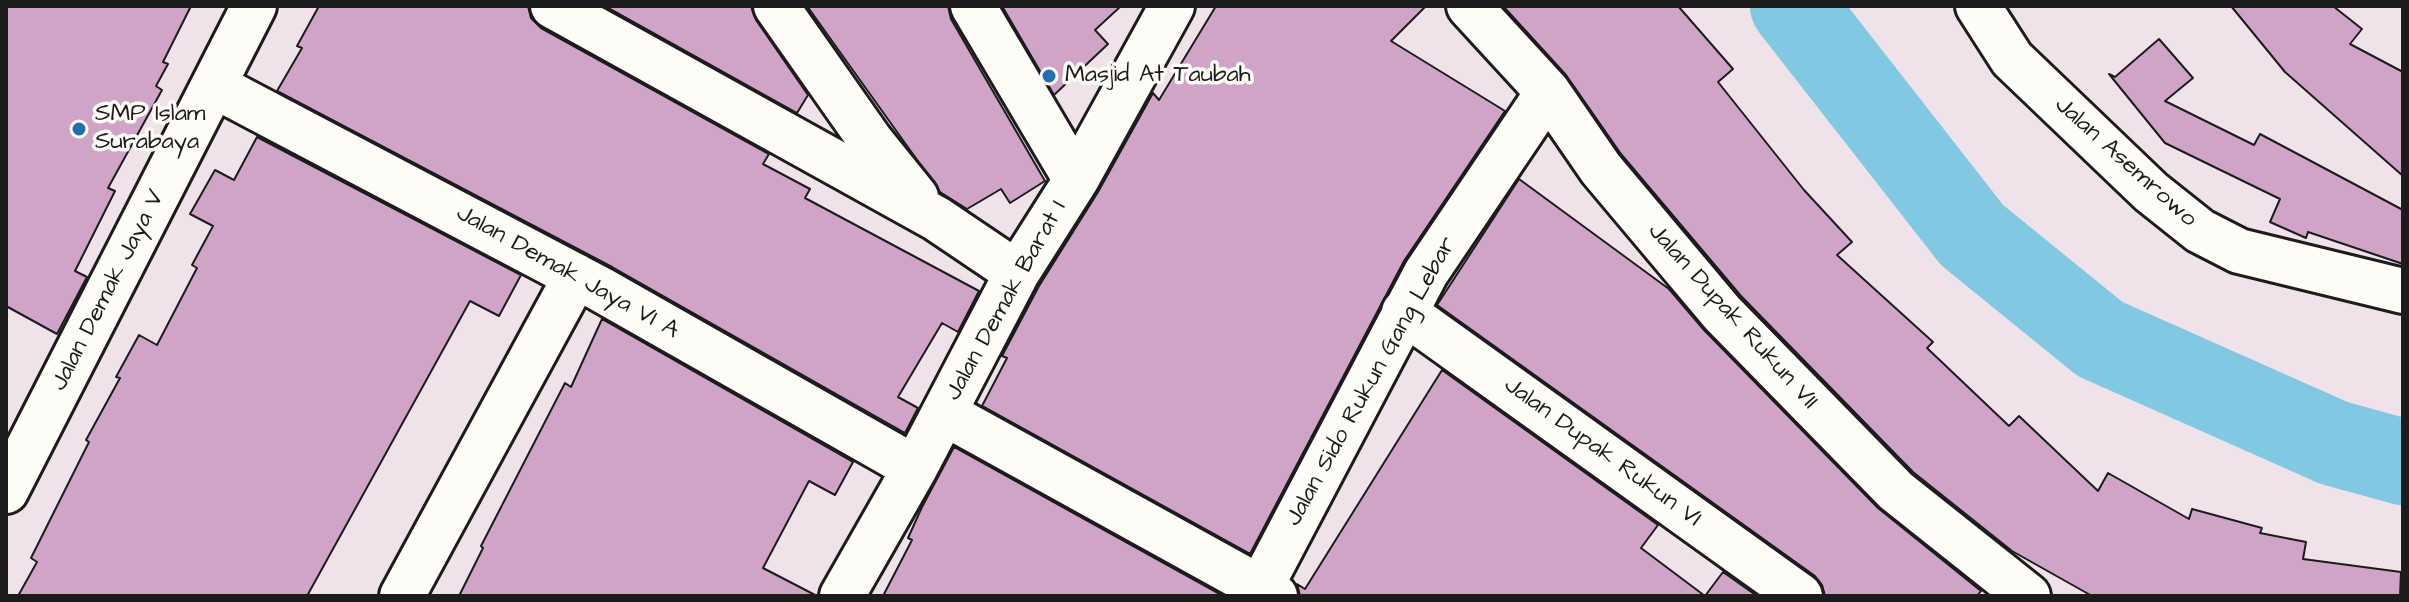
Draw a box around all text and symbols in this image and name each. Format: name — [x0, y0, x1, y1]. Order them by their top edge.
place label: Masjid At Taubah — [1065, 62, 1251, 90]
marker: Masjid At Taubah — [1040, 67, 1058, 85]
street label: Jalan Asemrowo — [2048, 92, 2202, 234]
place label: SMP Islam Surabaya — [95, 101, 206, 157]
marker: SMP Islam Surabaya — [70, 120, 88, 138]
street label: Jalan Demak Jaya V — [46, 186, 172, 396]
street label: Jalan Demak Barat I — [940, 196, 1074, 406]
street label: Jalan Demak Jaya VI A — [451, 200, 683, 346]
street label: Jalan Dupak Rukun VII — [1641, 218, 1823, 416]
street label: Jalan Sido Rukun Gang Lebar — [1280, 232, 1464, 532]
street label: Jalan Dupak Rukun VI — [1498, 372, 1706, 534]

